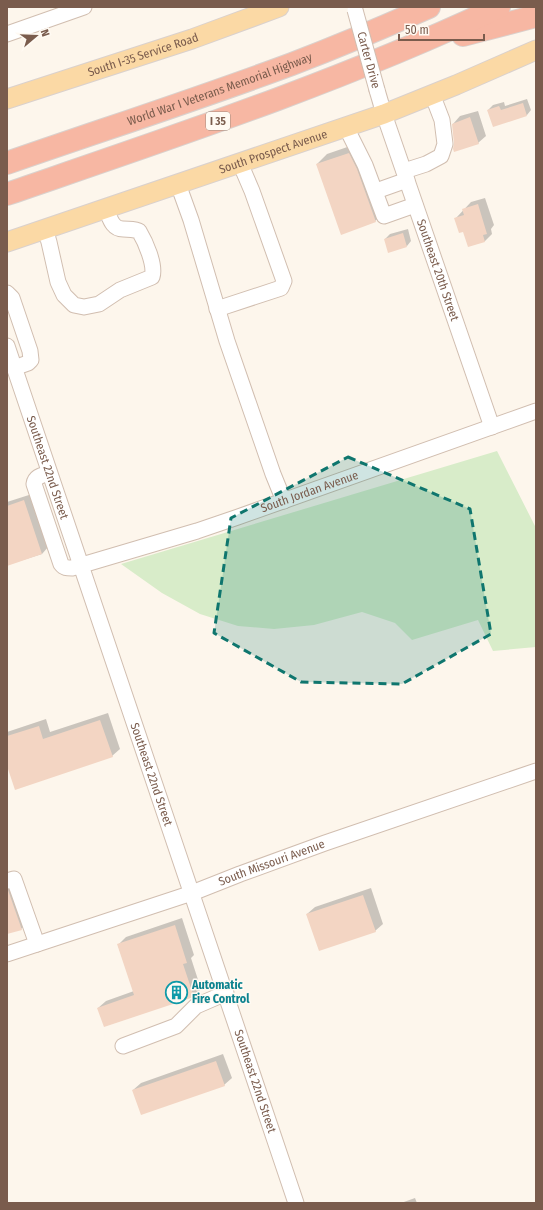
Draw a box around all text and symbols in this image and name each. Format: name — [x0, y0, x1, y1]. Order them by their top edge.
north arrow — [16, 16, 56, 56]
scale bar — [399, 16, 484, 42]
text: 50 m — [405, 23, 429, 37]
text: N — [38, 28, 52, 38]
street label: South I-35 Service Road — [86, 30, 200, 79]
street label: Carter Drive — [354, 30, 383, 90]
street label: World War I Veterans Memorial Highway — [125, 50, 315, 128]
road number: I 35 — [206, 112, 230, 130]
street label: South Prospect Avenue — [217, 127, 329, 177]
street label: Southeast 20th Street — [414, 217, 462, 323]
street label: Southeast 22nd Street — [24, 414, 71, 521]
street label: South Jordan Avenue — [259, 468, 360, 515]
street label: Southeast 22nd Street — [127, 721, 175, 828]
street label: South Missouri Avenue — [217, 837, 327, 889]
place label: Automatic Fire Control — [191, 978, 250, 1006]
building icon: Automatic Fire Control — [163, 979, 189, 1005]
street label: Southeast 22nd Street — [231, 1028, 279, 1135]

